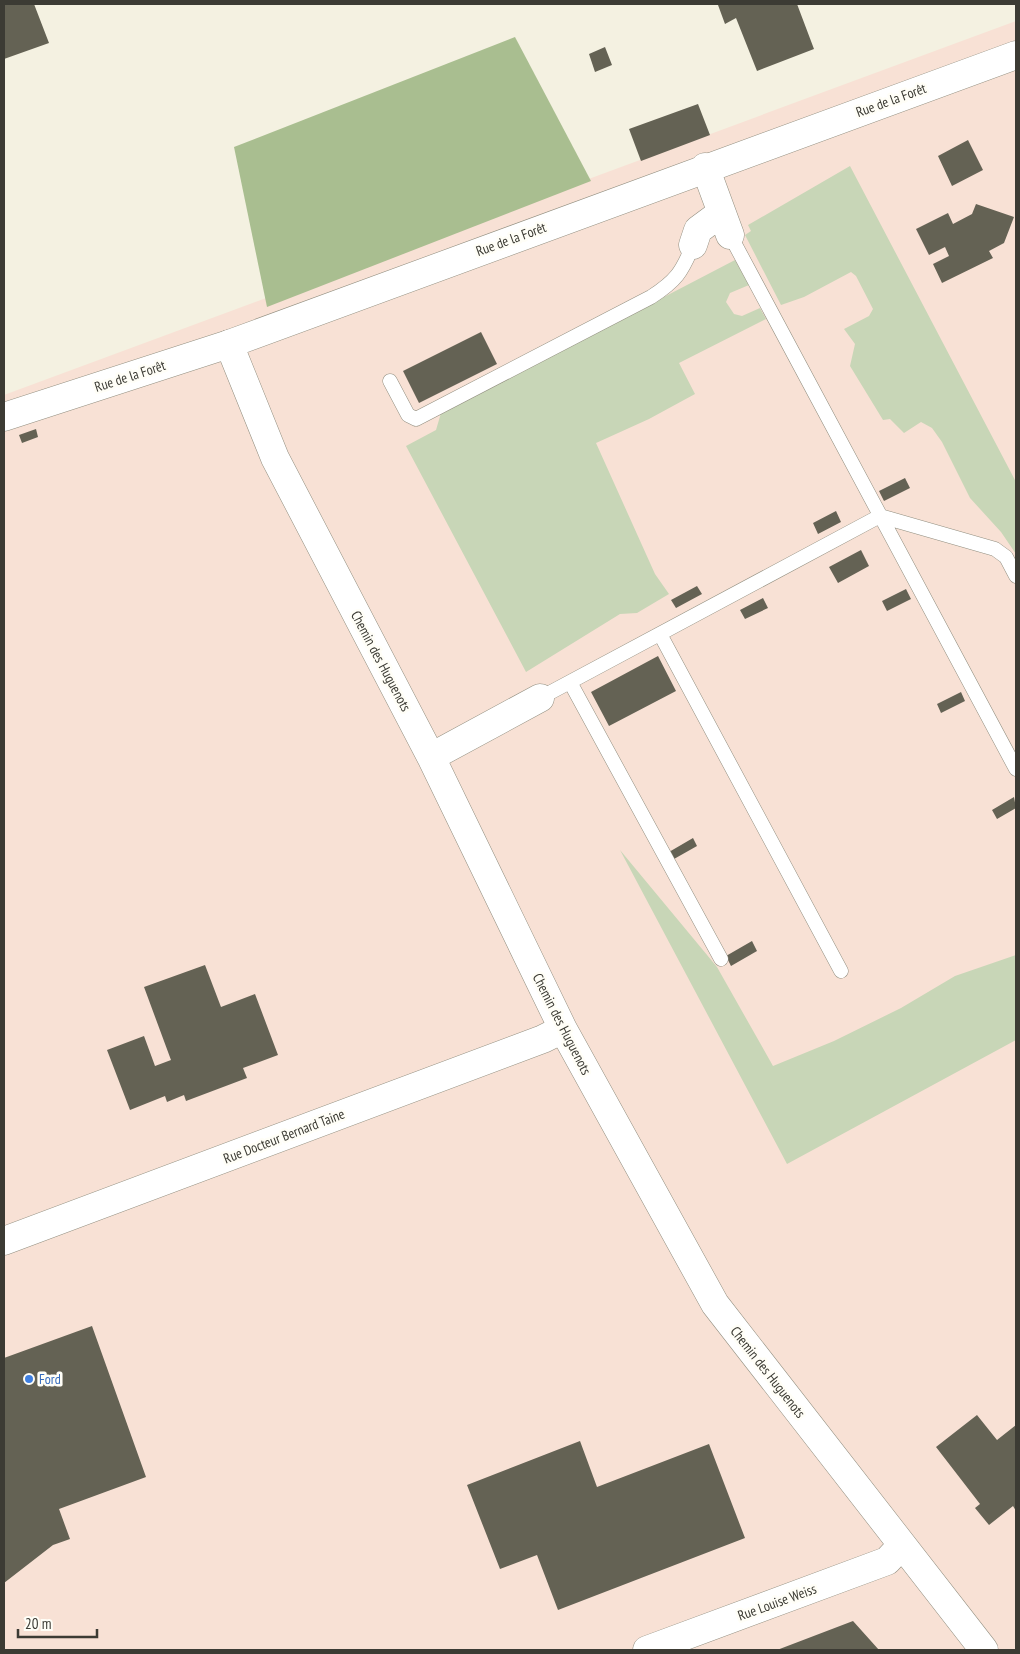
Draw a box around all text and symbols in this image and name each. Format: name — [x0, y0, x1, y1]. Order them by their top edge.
street label: Rue de la Forêt — [853, 79, 929, 121]
street label: Rue de la Forêt — [473, 218, 549, 260]
street label: Rue de la Forêt — [92, 356, 168, 396]
street label: Chemin des Huguenots — [347, 608, 415, 715]
street label: Chemin des Huguenots — [529, 970, 595, 1078]
street label: Rue Docteur Bernard Taine — [221, 1105, 347, 1167]
street label: Chemin des Huguenots — [727, 1323, 810, 1422]
place label: Ford — [39, 1370, 61, 1388]
marker: Ford — [23, 1373, 35, 1385]
street label: Rue Louise Weiss — [735, 1579, 819, 1625]
scale bar — [18, 1606, 96, 1638]
text: 20 m — [25, 1614, 51, 1633]

